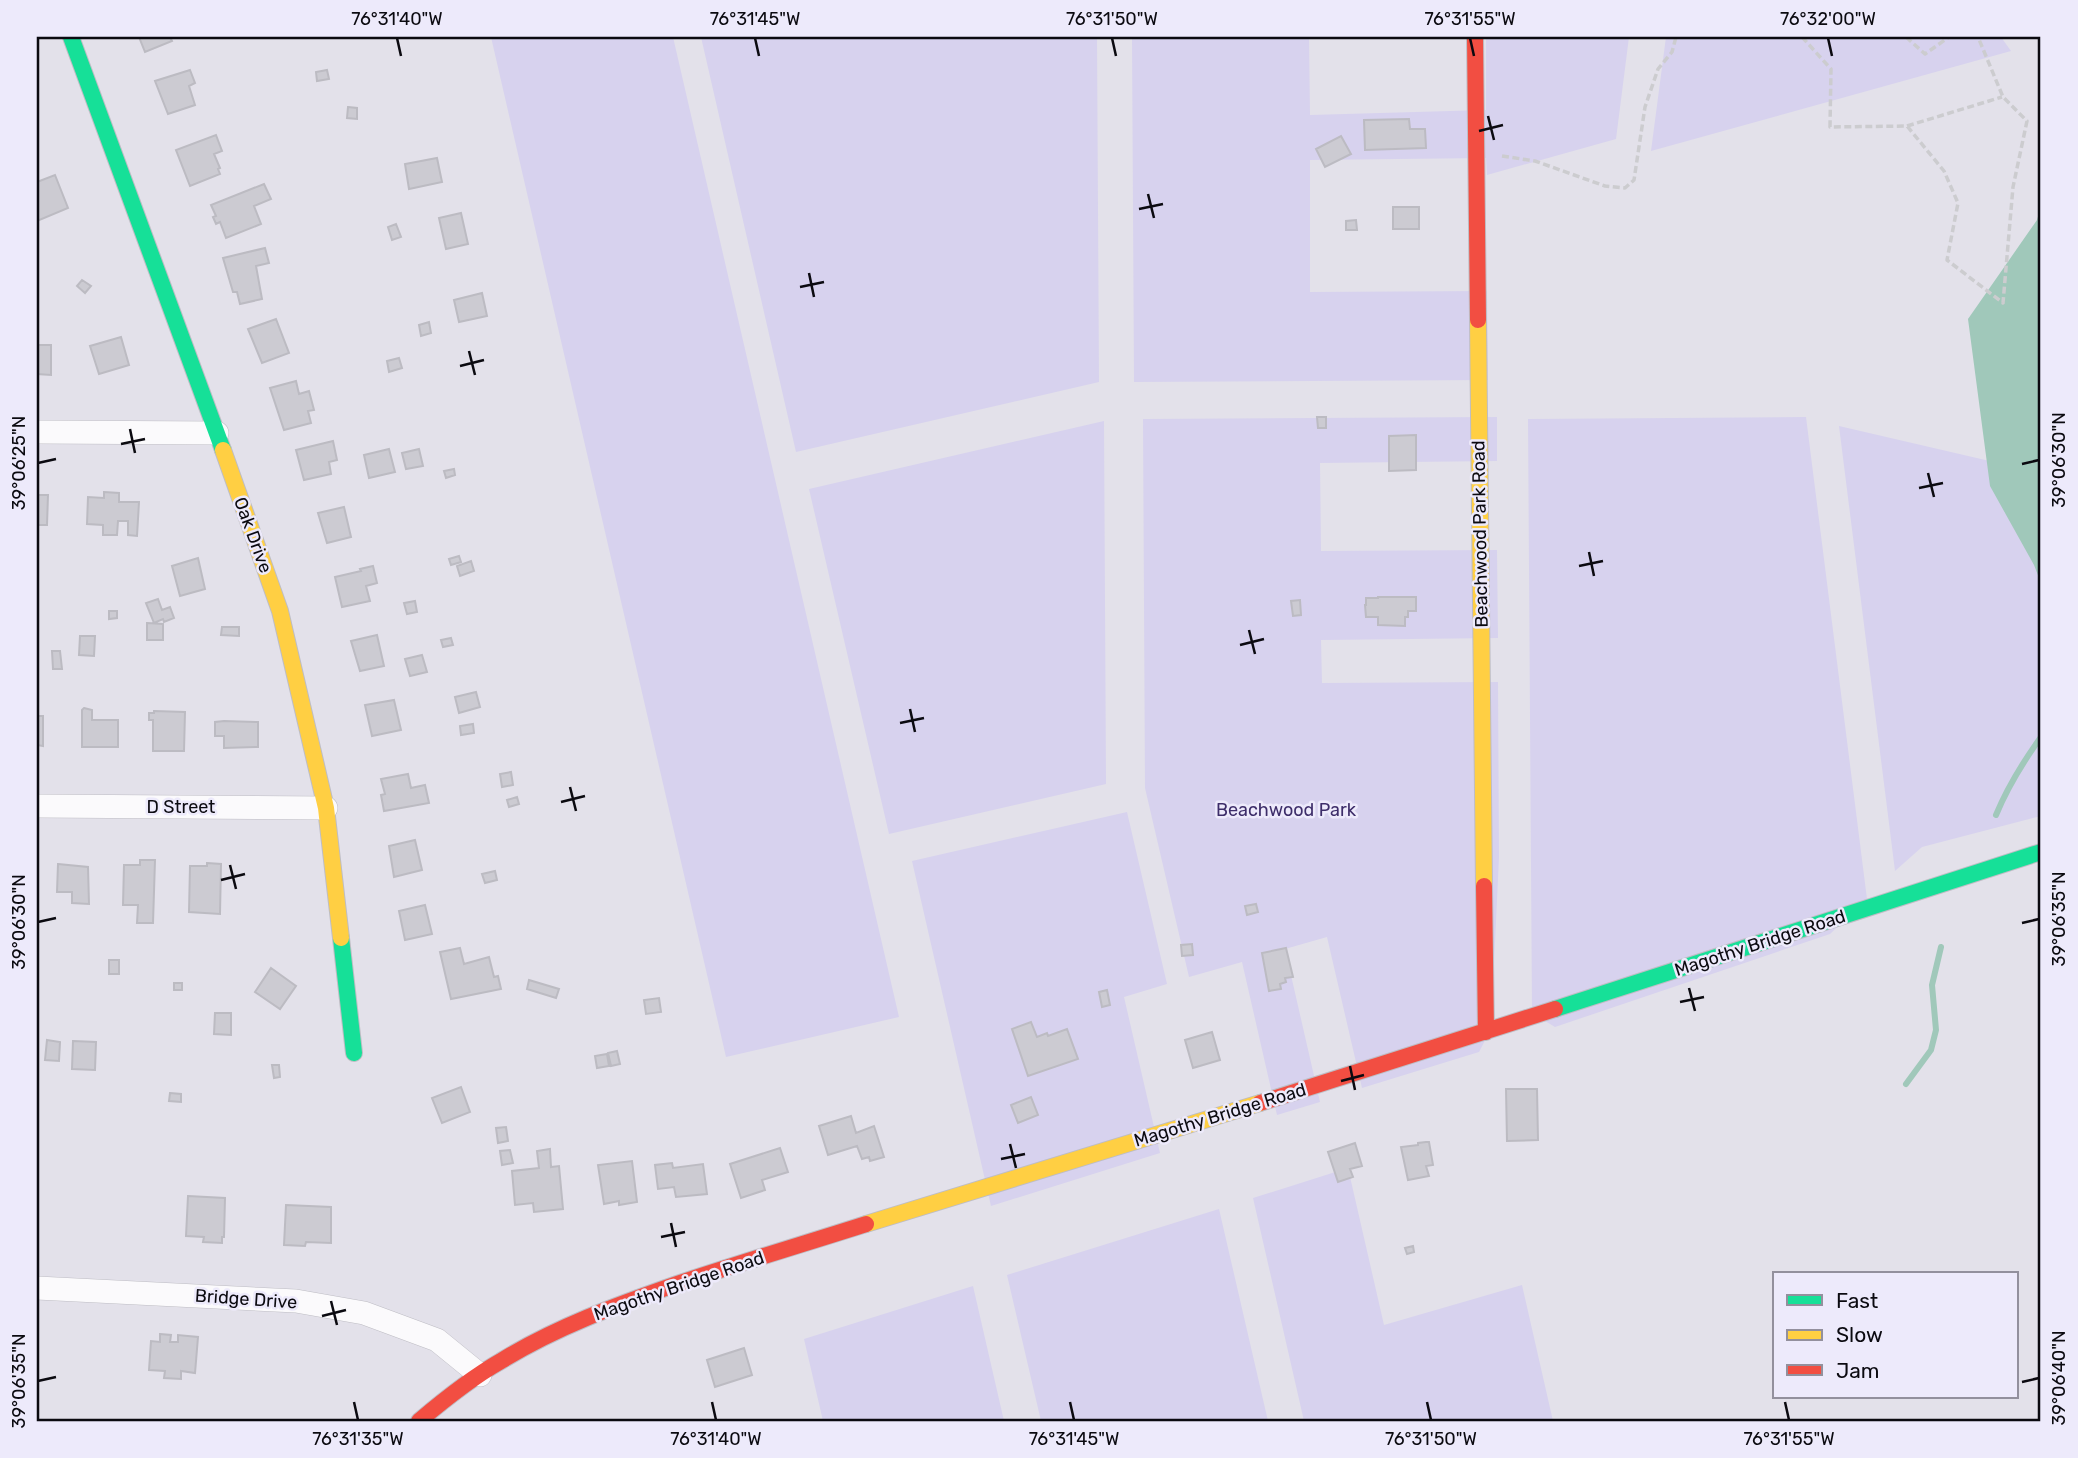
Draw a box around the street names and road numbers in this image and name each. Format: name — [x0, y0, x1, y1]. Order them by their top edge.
street label: Beachwood Park Road — [1467, 440, 1493, 628]
street label: Oak Drive — [229, 494, 277, 576]
street label: D Street — [147, 796, 215, 818]
street label: Magothy Bridge Road — [1672, 905, 1848, 981]
street label: Magothy Bridge Road — [1131, 1078, 1309, 1152]
street label: Magothy Bridge Road — [591, 1247, 767, 1325]
street label: Bridge Drive — [194, 1284, 298, 1314]

